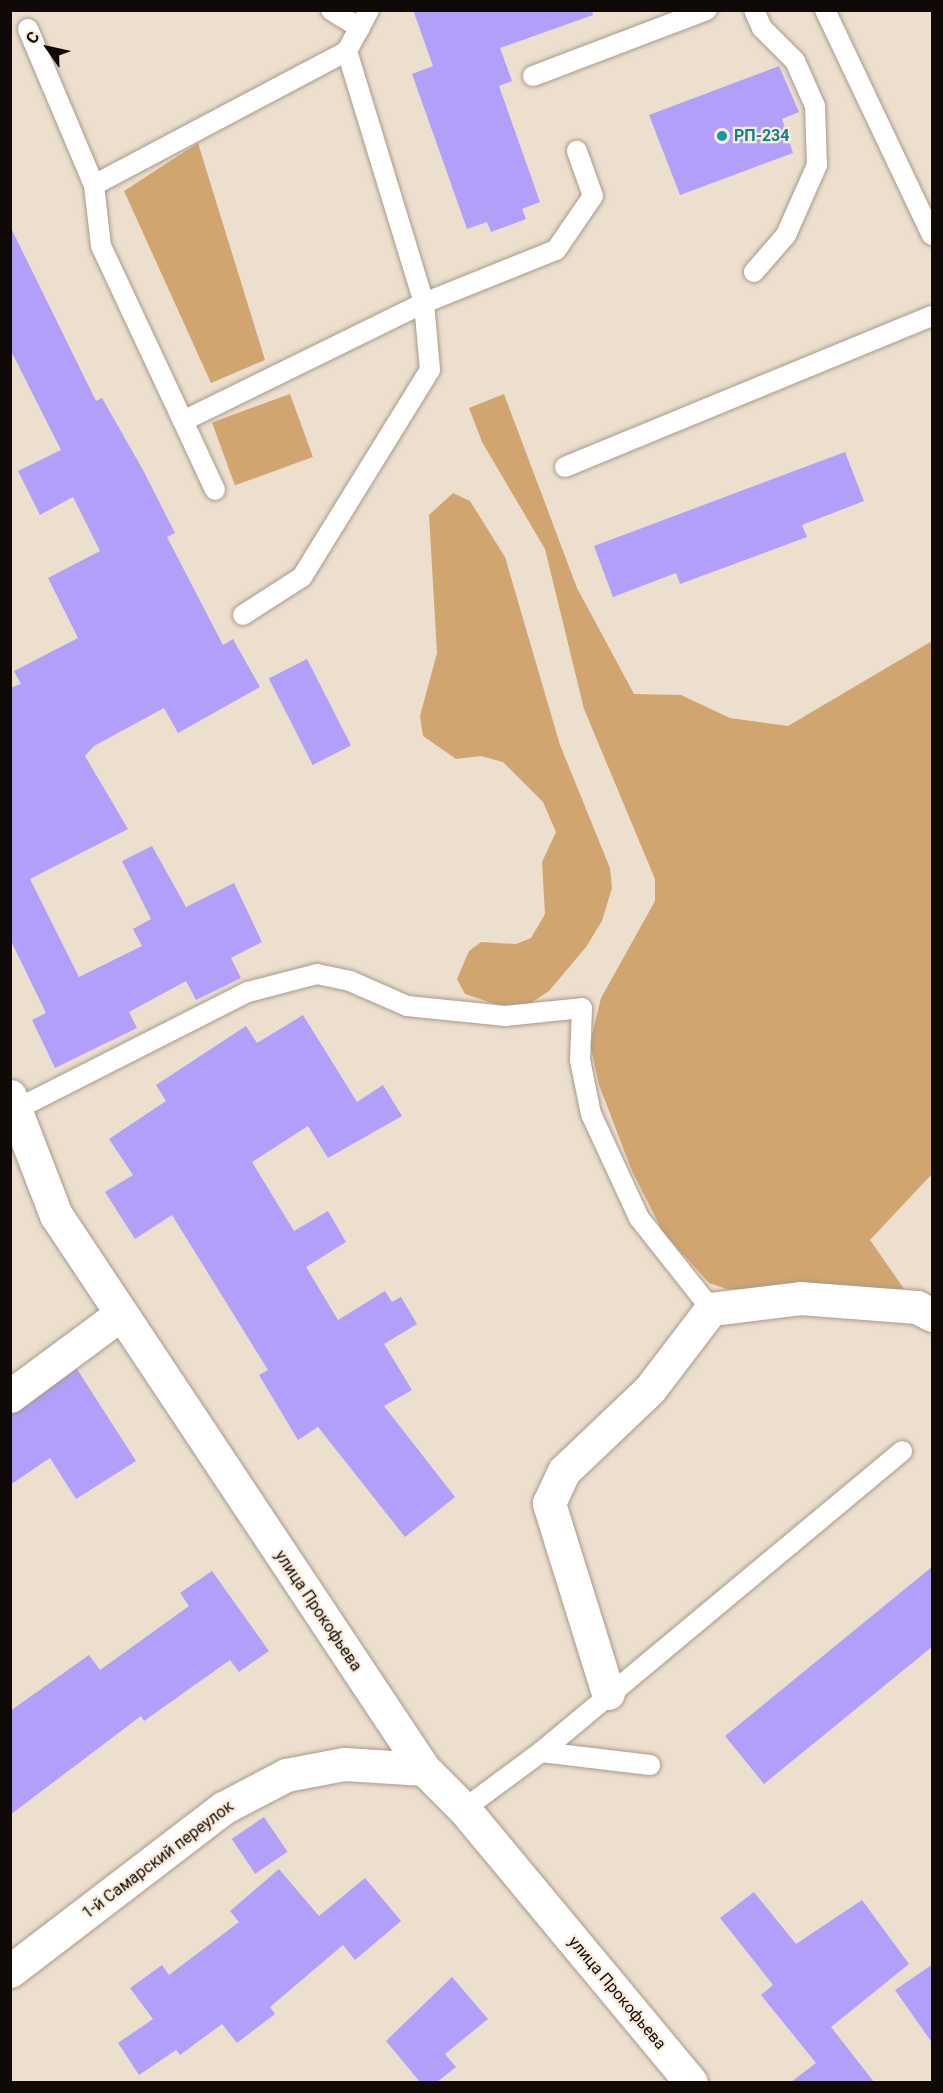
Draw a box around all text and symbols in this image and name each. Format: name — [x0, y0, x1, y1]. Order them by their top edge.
north arrow — [18, 18, 78, 78]
text: С — [22, 28, 43, 47]
place label: РП-234 — [734, 126, 789, 146]
marker: РП-234 — [715, 129, 729, 143]
street label: улица Прокофьева — [270, 1547, 366, 1675]
street label: 1-й Самарский переулок — [79, 1797, 237, 1923]
street label: улица Прокофьева — [564, 1933, 670, 2053]

